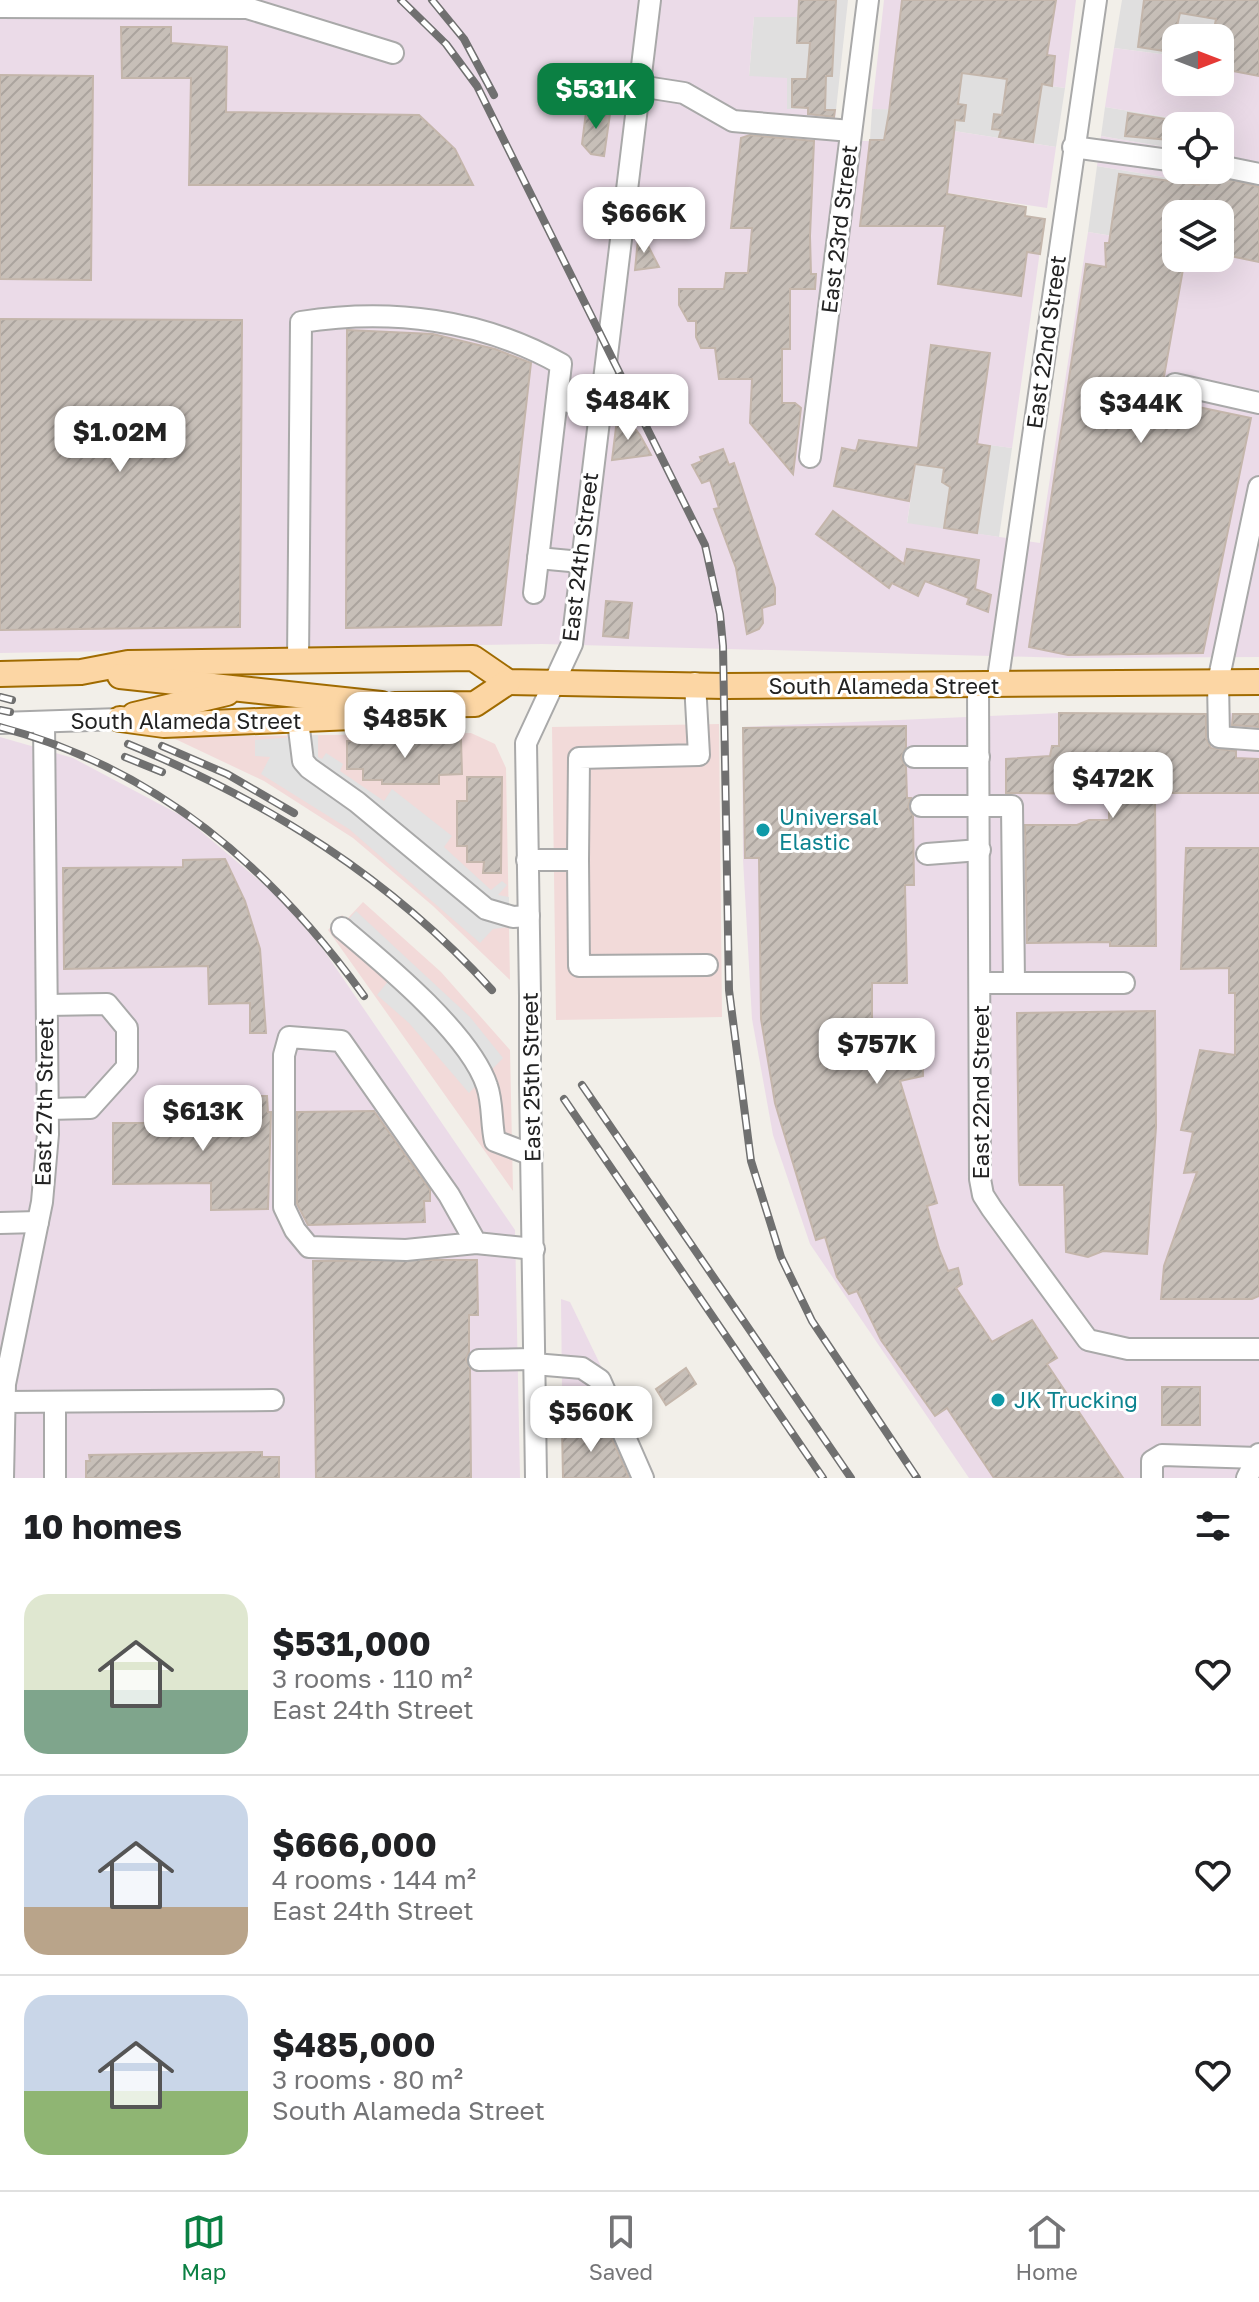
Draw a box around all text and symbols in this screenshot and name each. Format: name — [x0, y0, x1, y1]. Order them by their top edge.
north arrow — [1162, 24, 1234, 96]
map controls — [1162, 24, 1234, 272]
pin: $531K — [540, 63, 652, 131]
text: $531K — [555, 73, 637, 104]
button: locate — [1162, 112, 1234, 184]
street label: East 23rd Street — [815, 143, 862, 315]
pin: $666K — [588, 187, 700, 255]
text: $666K — [601, 197, 687, 228]
button: layers — [1162, 200, 1234, 272]
street label: East 22nd Street — [1020, 254, 1071, 430]
pin: $484K — [572, 374, 684, 442]
pin: $344K — [1085, 377, 1197, 445]
text: $484K — [585, 384, 671, 415]
text: $344K — [1099, 387, 1183, 418]
pin: $1.02M — [55, 406, 185, 474]
text: $1.02M — [72, 416, 168, 447]
street label: East 24th Street — [556, 471, 603, 643]
street label: South Alameda Street — [768, 672, 1000, 699]
pin: $485K — [349, 692, 461, 760]
text: $485K — [362, 702, 448, 733]
street label: South Alameda Street — [70, 707, 302, 734]
pin: $472K — [1057, 752, 1169, 820]
text: $472K — [1072, 762, 1154, 793]
place label: Universal Elastic — [779, 803, 879, 855]
marker: Universal Elastic — [754, 821, 772, 839]
street label: East 25th Street — [516, 992, 545, 1162]
street label: East 22nd Street — [967, 1005, 994, 1179]
street label: East 27th Street — [29, 1017, 58, 1187]
pin: $757K — [821, 1018, 933, 1086]
text: $757K — [837, 1028, 917, 1059]
pin: $613K — [147, 1085, 259, 1153]
text: $613K — [162, 1095, 244, 1126]
pin: $560K — [535, 1386, 647, 1454]
place label: JK Trucking — [1014, 1386, 1138, 1413]
marker: JK Trucking — [989, 1391, 1007, 1409]
text: $560K — [548, 1396, 634, 1427]
icon: filters — [1191, 1504, 1235, 1548]
text: 10 homes — [24, 1506, 182, 1546]
text: $531,000 — [272, 1623, 431, 1663]
icon: home — [88, 1626, 184, 1722]
icon: heart — [1191, 1652, 1235, 1696]
text: 3 rooms · 110 m² — [272, 1663, 473, 1694]
text: East 24th Street — [272, 1694, 474, 1725]
text: $666,000 — [272, 1824, 437, 1864]
icon: home — [88, 1827, 184, 1923]
icon: heart — [1191, 1853, 1235, 1897]
text: 4 rooms · 144 m² — [272, 1864, 476, 1895]
text: East 24th Street — [272, 1895, 474, 1926]
text: $485,000 — [272, 2024, 436, 2064]
icon: home — [88, 2027, 184, 2123]
icon: heart — [1191, 2053, 1235, 2097]
text: 3 rooms · 80 m² — [272, 2064, 463, 2095]
text: South Alameda Street — [272, 2095, 545, 2126]
tab: Map — [181, 2210, 226, 2285]
tab: Saved — [589, 2210, 653, 2285]
tab: Home — [1016, 2210, 1078, 2285]

